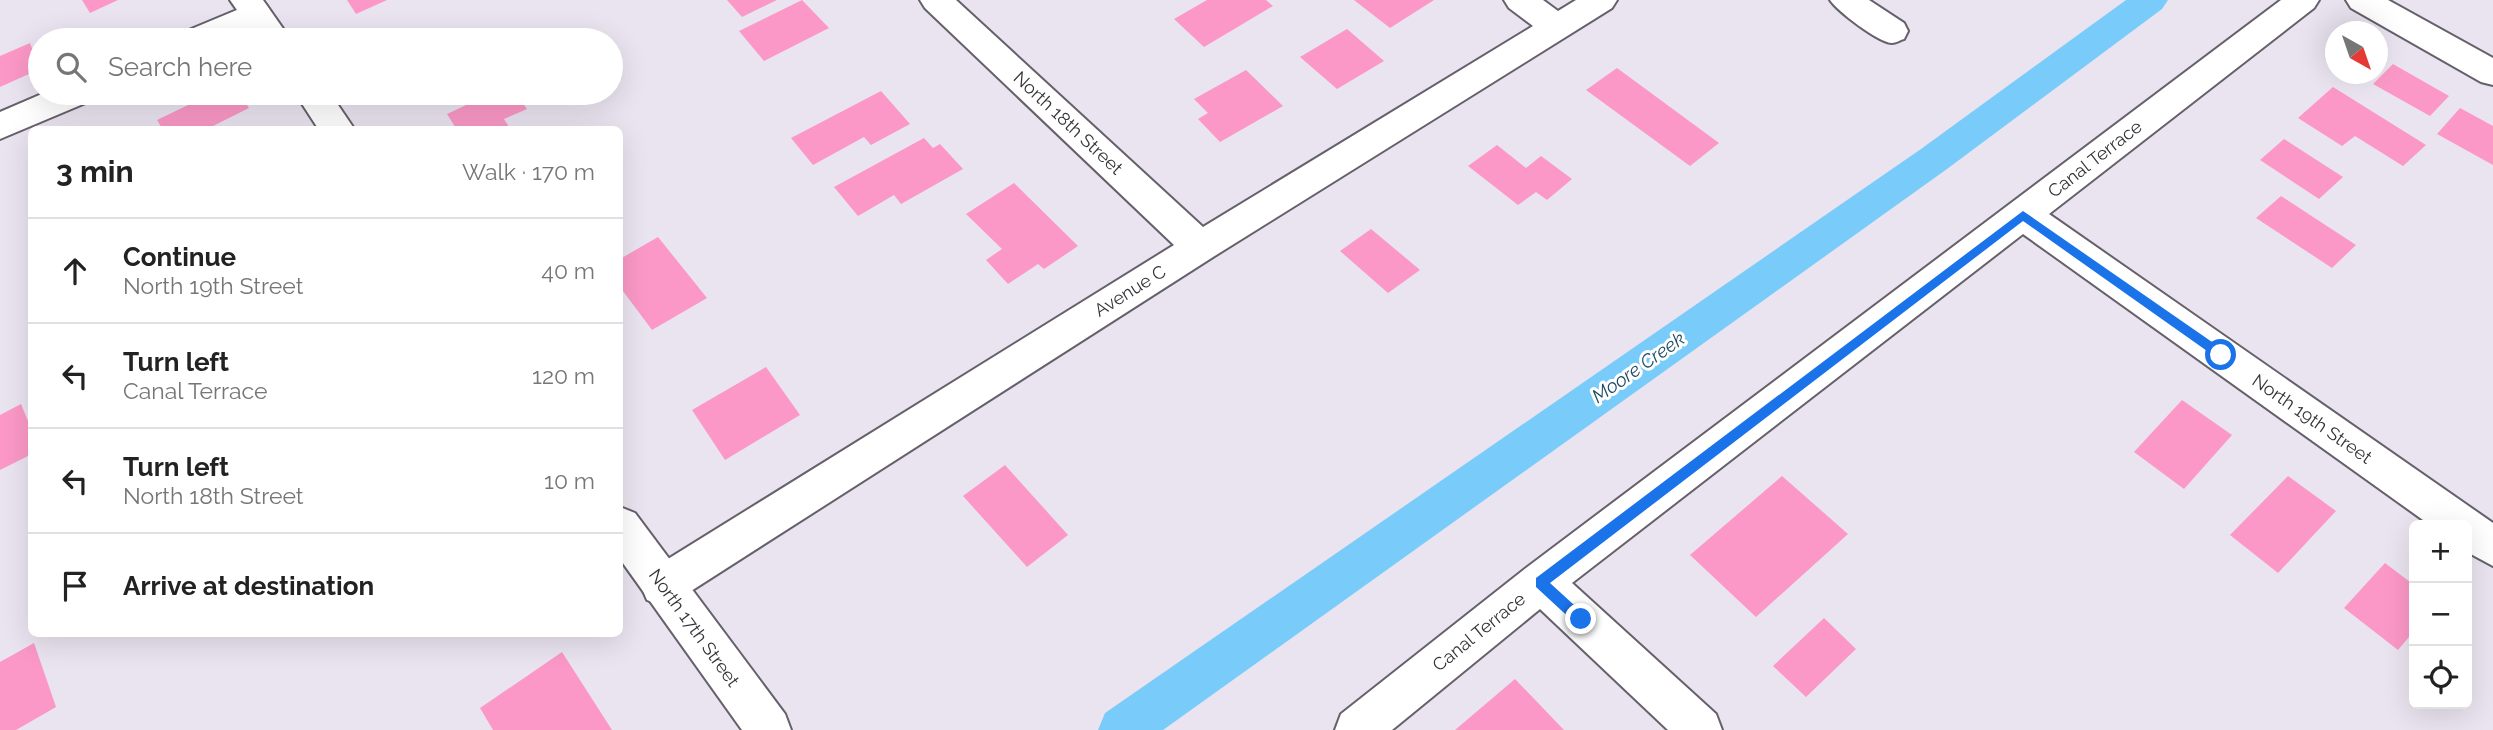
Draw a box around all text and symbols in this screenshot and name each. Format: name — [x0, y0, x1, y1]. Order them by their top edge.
north arrow — [2325, 21, 2388, 84]
search box — [28, 28, 623, 105]
icon: search — [52, 48, 90, 86]
text: Search here — [108, 52, 252, 82]
street label: North 18th Street — [1010, 67, 1127, 178]
street label: Canal Terrace — [2044, 115, 2146, 202]
text: 3 min — [56, 154, 134, 189]
text: Walk · 170 m — [462, 158, 595, 185]
text: Continue — [123, 242, 236, 272]
icon: ahead — [56, 252, 94, 290]
text: 40 m — [541, 257, 595, 284]
street label: Avenue C — [1090, 260, 1169, 321]
text: North 19th Street — [123, 272, 303, 299]
water label: Moore Creek — [1587, 327, 1689, 407]
route start — [2205, 339, 2236, 370]
text: Turn left — [123, 347, 229, 377]
icon: left — [56, 357, 94, 395]
text: 120 m — [532, 362, 595, 389]
street label: North 19th Street — [2248, 370, 2376, 468]
text: Canal Terrace — [123, 377, 268, 404]
text: Turn left — [123, 452, 229, 482]
icon: left — [56, 462, 94, 500]
text: 10 m — [544, 467, 595, 494]
text: North 18th Street — [123, 482, 304, 509]
map controls — [2409, 520, 2472, 709]
button: + — [2409, 520, 2472, 583]
street label: North 17th Street — [645, 565, 744, 691]
icon: arrive — [56, 567, 94, 605]
text: Arrive at destination — [123, 571, 374, 601]
button: − — [2409, 583, 2472, 646]
street label: Canal Terrace — [1428, 588, 1530, 675]
route end — [1565, 603, 1596, 634]
button: locate — [2409, 646, 2472, 709]

